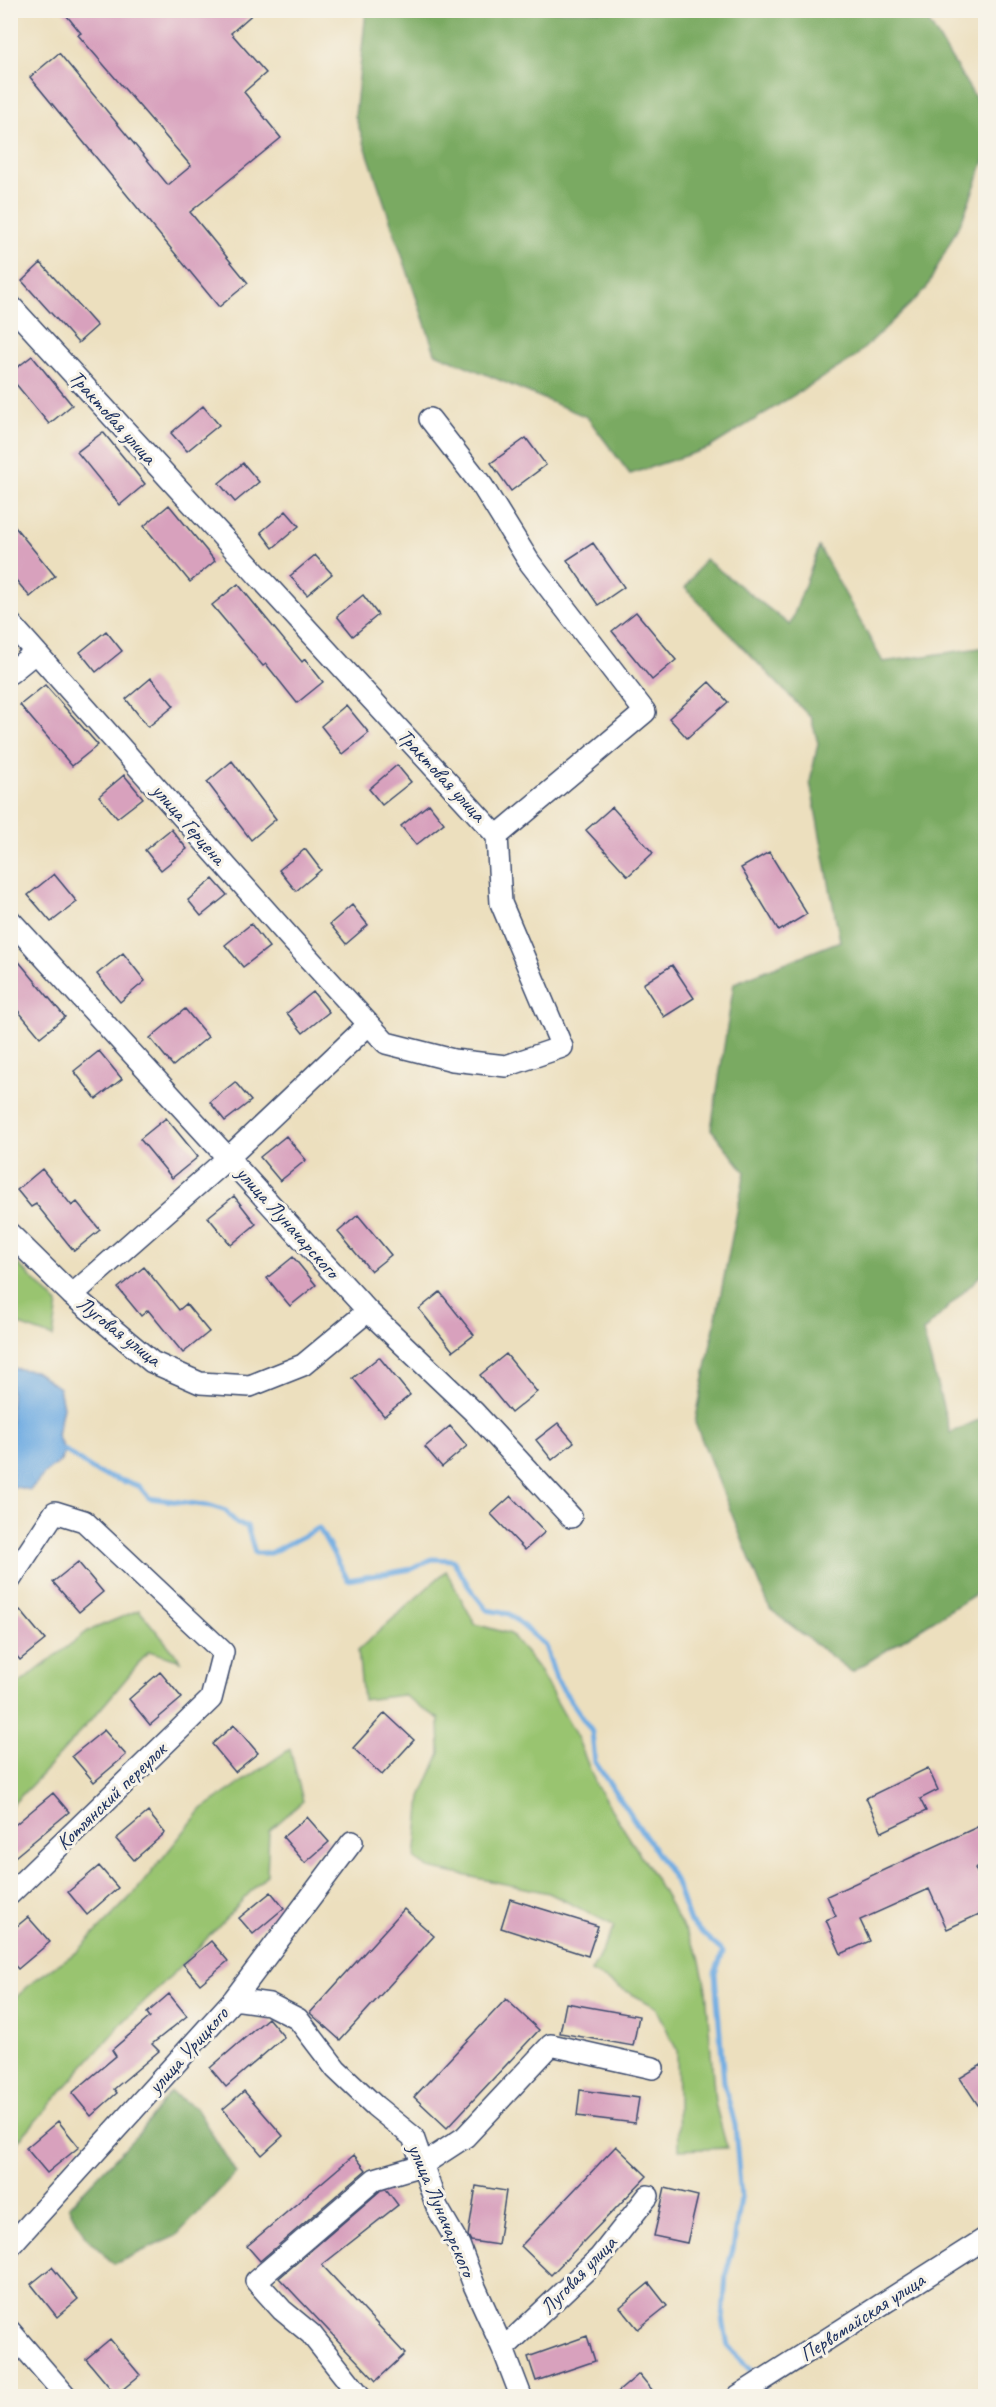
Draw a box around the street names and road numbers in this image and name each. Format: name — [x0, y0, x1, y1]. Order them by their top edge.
street label: Трактовая улица — [64, 364, 163, 471]
street label: Трактовая улица — [392, 723, 493, 828]
street label: улица Герцена — [145, 776, 233, 872]
street label: улица Луначарского — [229, 1159, 347, 1285]
street label: Луговая улица — [72, 1290, 168, 1373]
street label: Котлянский переулок — [50, 1735, 173, 1855]
street label: улица Урицкого — [141, 2000, 235, 2100]
street label: улица Луначарского — [401, 2138, 483, 2283]
street label: Луговая улица — [534, 2229, 623, 2320]
street label: Первомайская улица — [795, 2266, 931, 2367]

